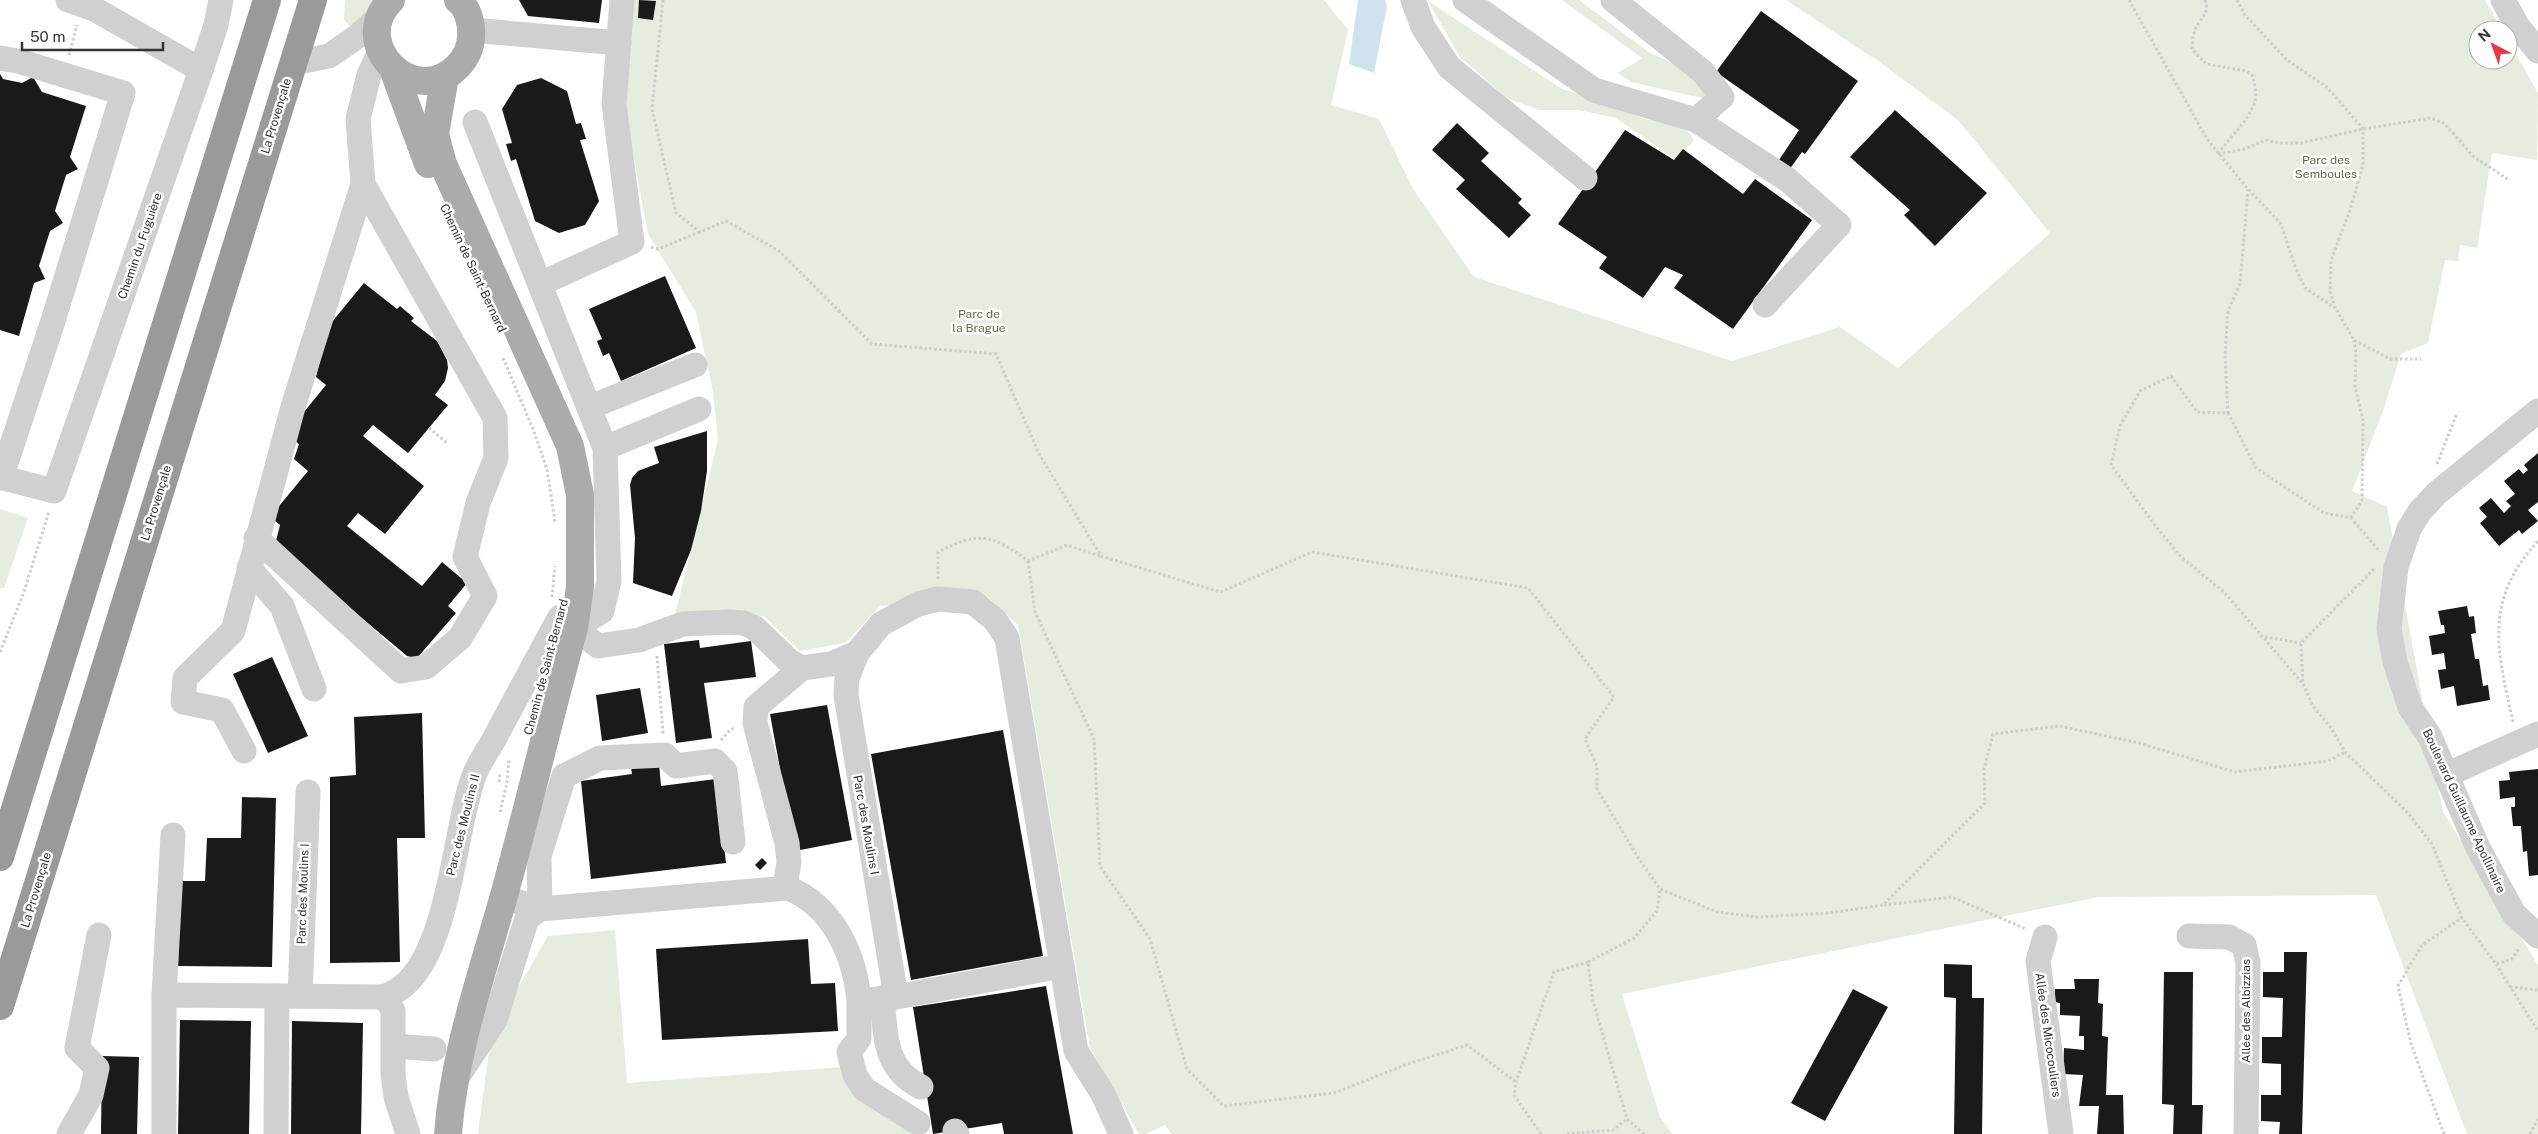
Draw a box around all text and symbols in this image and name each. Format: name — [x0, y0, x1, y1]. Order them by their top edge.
scale bar — [22, 20, 164, 52]
north arrow — [2468, 20, 2518, 70]
text: N — [2475, 26, 2494, 45]
text: 50 m — [30, 28, 65, 45]
street label: La Provençale — [258, 76, 294, 155]
park label: Parc des Semboules — [2295, 153, 2357, 181]
street label: Chemin du Fuguière — [115, 191, 165, 301]
street label: Chemin de Saint-Bernard — [437, 202, 509, 334]
park label: Parc de la Brague — [952, 307, 1006, 335]
street label: La Provençale — [138, 463, 174, 542]
street label: Chemin de Saint-Bernard — [521, 598, 571, 736]
street label: Boulevard Guillaume Apollinaire — [2420, 727, 2508, 895]
street label: Parc des Moulins II — [444, 773, 482, 877]
street label: Parc des Moulins I — [850, 774, 882, 876]
street label: Parc des Moulins I — [294, 843, 312, 945]
street label: La Provençale — [18, 850, 54, 929]
street label: Allée des Albizzias — [2239, 959, 2253, 1063]
street label: Allée des Micocouliers — [2032, 972, 2064, 1098]

